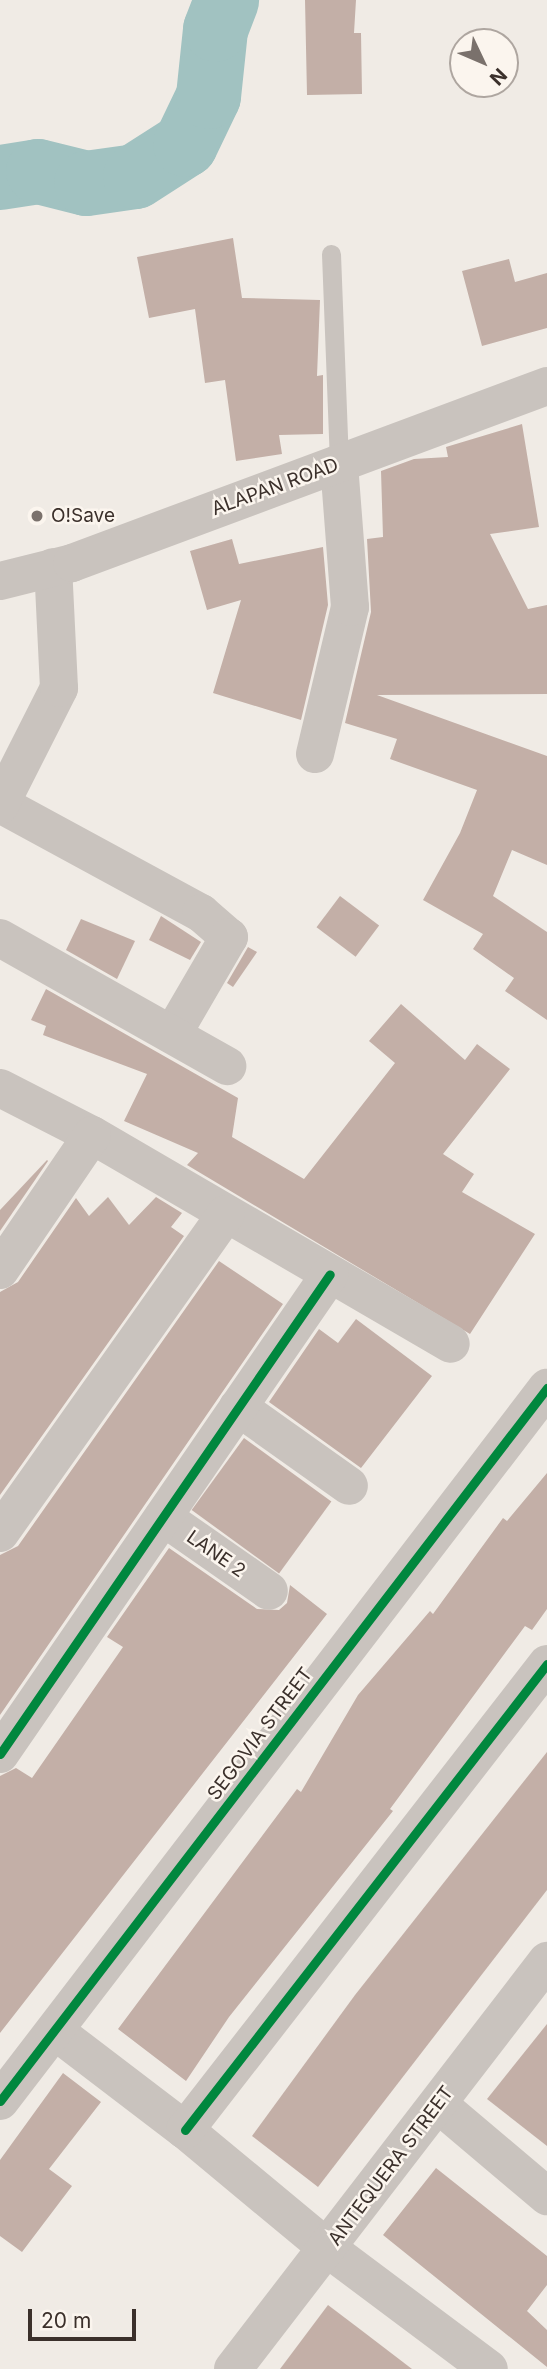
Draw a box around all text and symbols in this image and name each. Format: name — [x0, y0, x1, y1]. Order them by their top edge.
north arrow — [449, 28, 519, 98]
text: N — [485, 63, 511, 90]
street label: ALAPAN ROAD — [208, 453, 342, 521]
place label: O!Save — [51, 505, 115, 527]
marker: O!Save — [29, 508, 45, 524]
street label: LANE 2 — [182, 1526, 250, 1582]
street label: SEGOVIA STREET — [203, 1663, 317, 1805]
street label: ANTEQUERA STREET — [324, 2082, 458, 2250]
scale bar — [32, 2296, 140, 2340]
text: 20 m — [41, 2308, 91, 2333]

